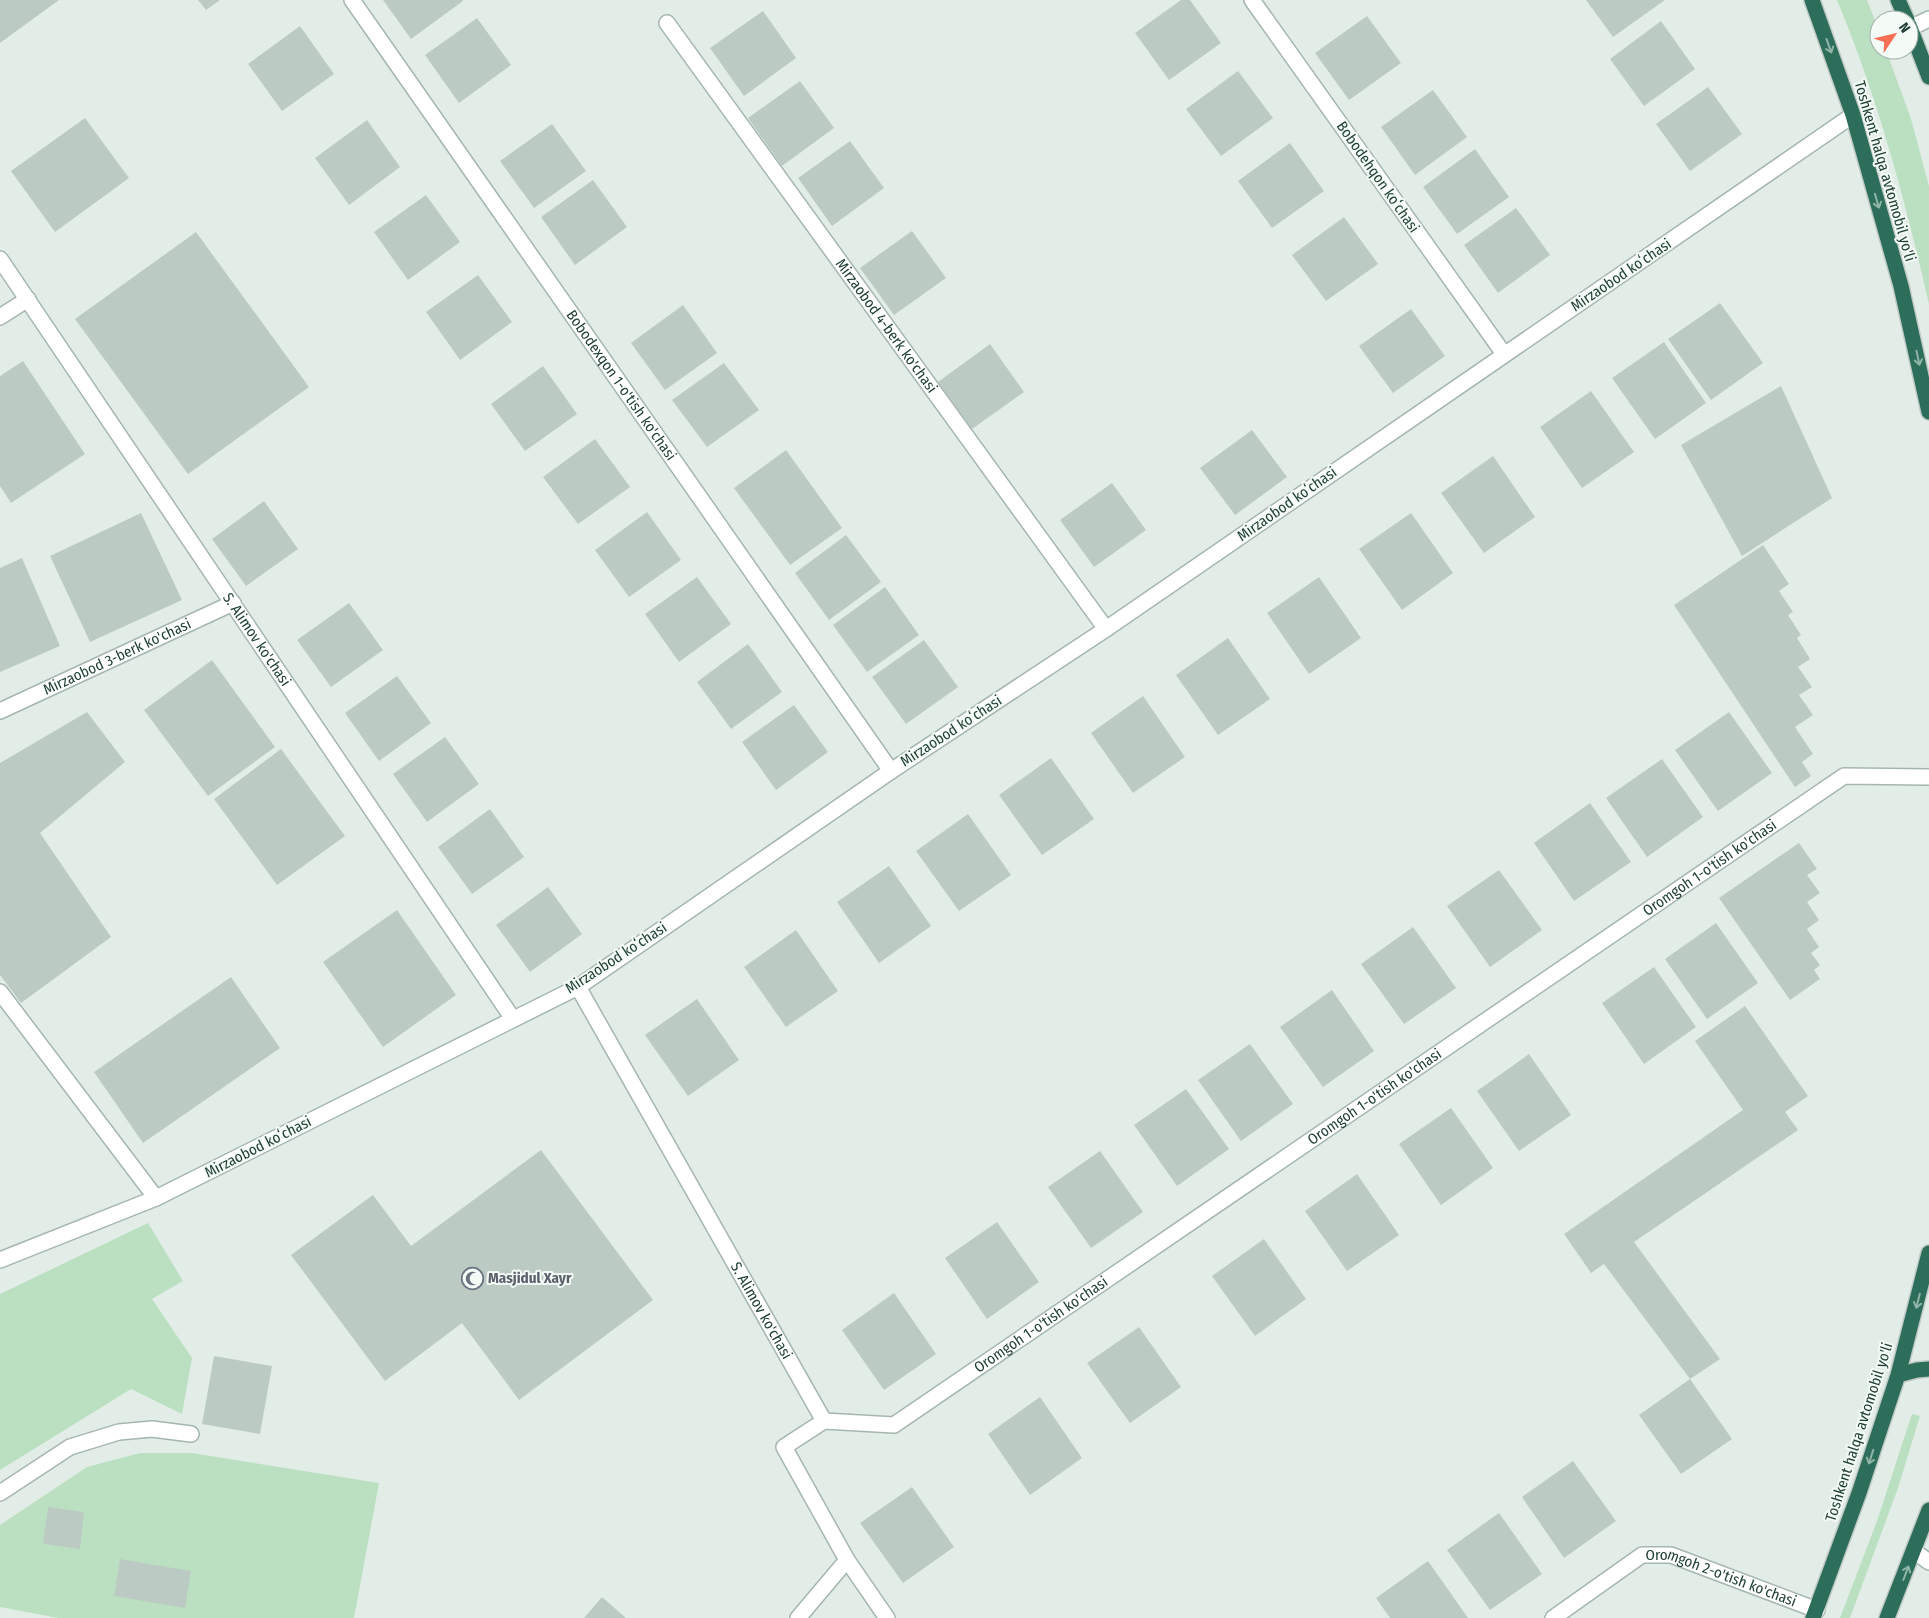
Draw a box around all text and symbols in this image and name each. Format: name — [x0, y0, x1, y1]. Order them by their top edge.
north arrow — [1869, 10, 1919, 60]
text: N — [1895, 20, 1914, 36]
one-way arrow — [1824, 38, 1834, 54]
street label: Toshkent halqa avtomobil yo'li — [1851, 79, 1919, 263]
street label: Bobodehqon koʻchasi — [1333, 118, 1423, 236]
one-way arrow — [1873, 193, 1882, 209]
street label: Mirzaobod koʻchasi — [1567, 235, 1675, 315]
street label: Mirzaobod 4-berk ko'chasi — [832, 255, 941, 396]
street label: Bobodexqon 1-o'tish ko'chasi — [563, 307, 680, 464]
one-way arrow — [1913, 350, 1923, 366]
street label: Mirzaobod koʻchasi — [1234, 463, 1340, 545]
street label: S. Alimov ko'chasi — [219, 589, 295, 690]
street label: Mirzaobod 3-berk ko'chasi — [40, 615, 194, 699]
street label: Mirzaobod koʻchasi — [897, 692, 1005, 770]
street label: Oromgoh 1-o'tish ko'chasi — [1639, 816, 1780, 920]
street label: Mirzaobod koʻchasi — [562, 919, 670, 997]
street label: Oromgoh 1-o'tish ko'chasi — [1304, 1045, 1445, 1149]
street label: Mirzaobod koʻchasi — [202, 1112, 314, 1182]
street label: S. Alimov ko'chasi — [727, 1259, 796, 1362]
mosque icon: Masjidul Xayr — [460, 1266, 484, 1290]
place label: Masjidul Xayr — [488, 1269, 572, 1287]
street label: Oromgoh 1-o'tish ko'chasi — [971, 1273, 1111, 1377]
one-way arrow — [1912, 1292, 1922, 1308]
street label: Toshkent halqa avtomobil yo'li — [1822, 1340, 1896, 1524]
one-way arrow — [1866, 1448, 1876, 1464]
street label: Oromgoh 2-o'tish ko'chasi — [1646, 1545, 1799, 1610]
one-way arrow — [1902, 1566, 1911, 1581]

